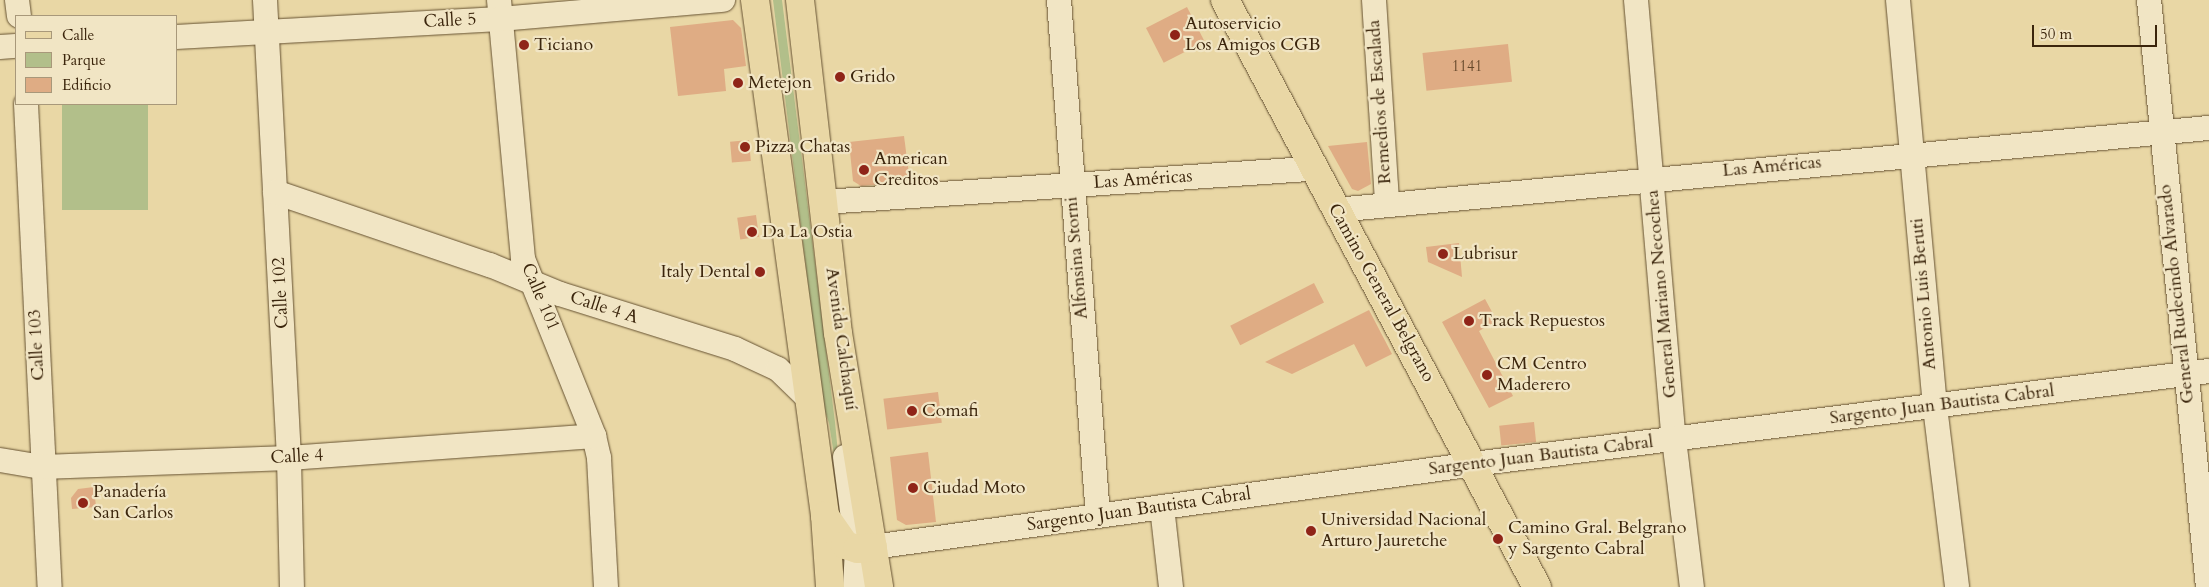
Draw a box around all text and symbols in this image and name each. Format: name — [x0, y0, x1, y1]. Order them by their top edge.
street label: Calle 5 — [423, 9, 477, 33]
place label: Autoservicio Los Amigos CGB — [1185, 14, 1320, 56]
legend — [15, 15, 178, 105]
scale bar — [2034, 15, 2159, 47]
street label: Remedios de Escalada — [1363, 19, 1397, 185]
text: 50 m — [2040, 24, 2072, 44]
text: Calle — [62, 25, 94, 45]
marker: Autoservicio Los Amigos CGB — [1169, 29, 1181, 41]
place label: Ticiano — [534, 34, 593, 56]
marker: Ticiano — [518, 39, 530, 51]
text: Parque — [62, 50, 106, 70]
house number: 1141 — [1452, 58, 1482, 76]
place label: Grido — [850, 66, 895, 88]
marker: Grido — [834, 71, 846, 83]
place label: Metejon — [748, 72, 812, 94]
text: Edificio — [62, 75, 111, 95]
marker: Metejon — [732, 77, 744, 89]
place label: Pizza Chatas — [755, 136, 850, 158]
marker: Pizza Chatas — [739, 141, 751, 153]
place label: American Creditos — [874, 149, 948, 192]
street label: Las Américas — [1722, 152, 1822, 182]
marker: American Creditos — [858, 164, 870, 176]
street label: Las Américas — [1093, 166, 1193, 194]
street label: General Rudecindo Alvarado — [2155, 183, 2199, 405]
street label: General Mariano Necochea — [1642, 189, 1682, 399]
street label: Alfonsina Storni — [1061, 196, 1093, 320]
street label: Camino General Belgrano — [1323, 200, 1439, 386]
street label: Antonio Luis Beruti — [1907, 217, 1941, 371]
place label: Da La Ostia — [762, 221, 853, 243]
marker: Da La Ostia — [746, 226, 758, 238]
place label: Lubrisur — [1453, 243, 1518, 265]
marker: Lubrisur — [1437, 248, 1449, 260]
street label: Calle 102 — [268, 257, 294, 329]
street label: Calle 101 — [516, 260, 564, 334]
place label: Italy Dental — [660, 261, 750, 283]
marker: Italy Dental — [754, 266, 766, 278]
street label: Avenida Calchaquí — [820, 266, 862, 412]
street label: Calle 4 A — [567, 287, 641, 329]
street label: Calle 103 — [24, 309, 50, 381]
place label: Track Repuestos — [1479, 310, 1605, 332]
marker: Track Repuestos — [1463, 315, 1475, 327]
place label: CM Centro Maderero — [1497, 354, 1587, 396]
marker: CM Centro Maderero — [1481, 369, 1493, 381]
street label: Sargento Juan Bautista Cabral — [1829, 381, 2055, 429]
place label: Comafi — [922, 400, 979, 422]
marker: Comafi — [906, 405, 918, 417]
street label: Sargento Juan Bautista Cabral — [1428, 432, 1654, 480]
street label: Calle 4 — [270, 445, 324, 469]
place label: Ciudad Moto — [923, 477, 1026, 499]
place label: Panadería San Carlos — [93, 482, 173, 524]
marker: Ciudad Moto — [907, 482, 919, 494]
street label: Sargento Juan Bautista Cabral — [1026, 484, 1252, 536]
marker: Panadería San Carlos — [77, 497, 89, 509]
place label: Universidad Nacional Arturo Jauretche — [1321, 510, 1486, 552]
place label: Camino Gral. Belgrano y Sargento Cabral — [1508, 518, 1687, 560]
marker: Universidad Nacional Arturo Jauretche — [1305, 525, 1317, 537]
marker: Camino Gral. Belgrano y Sargento Cabral — [1492, 533, 1504, 545]

